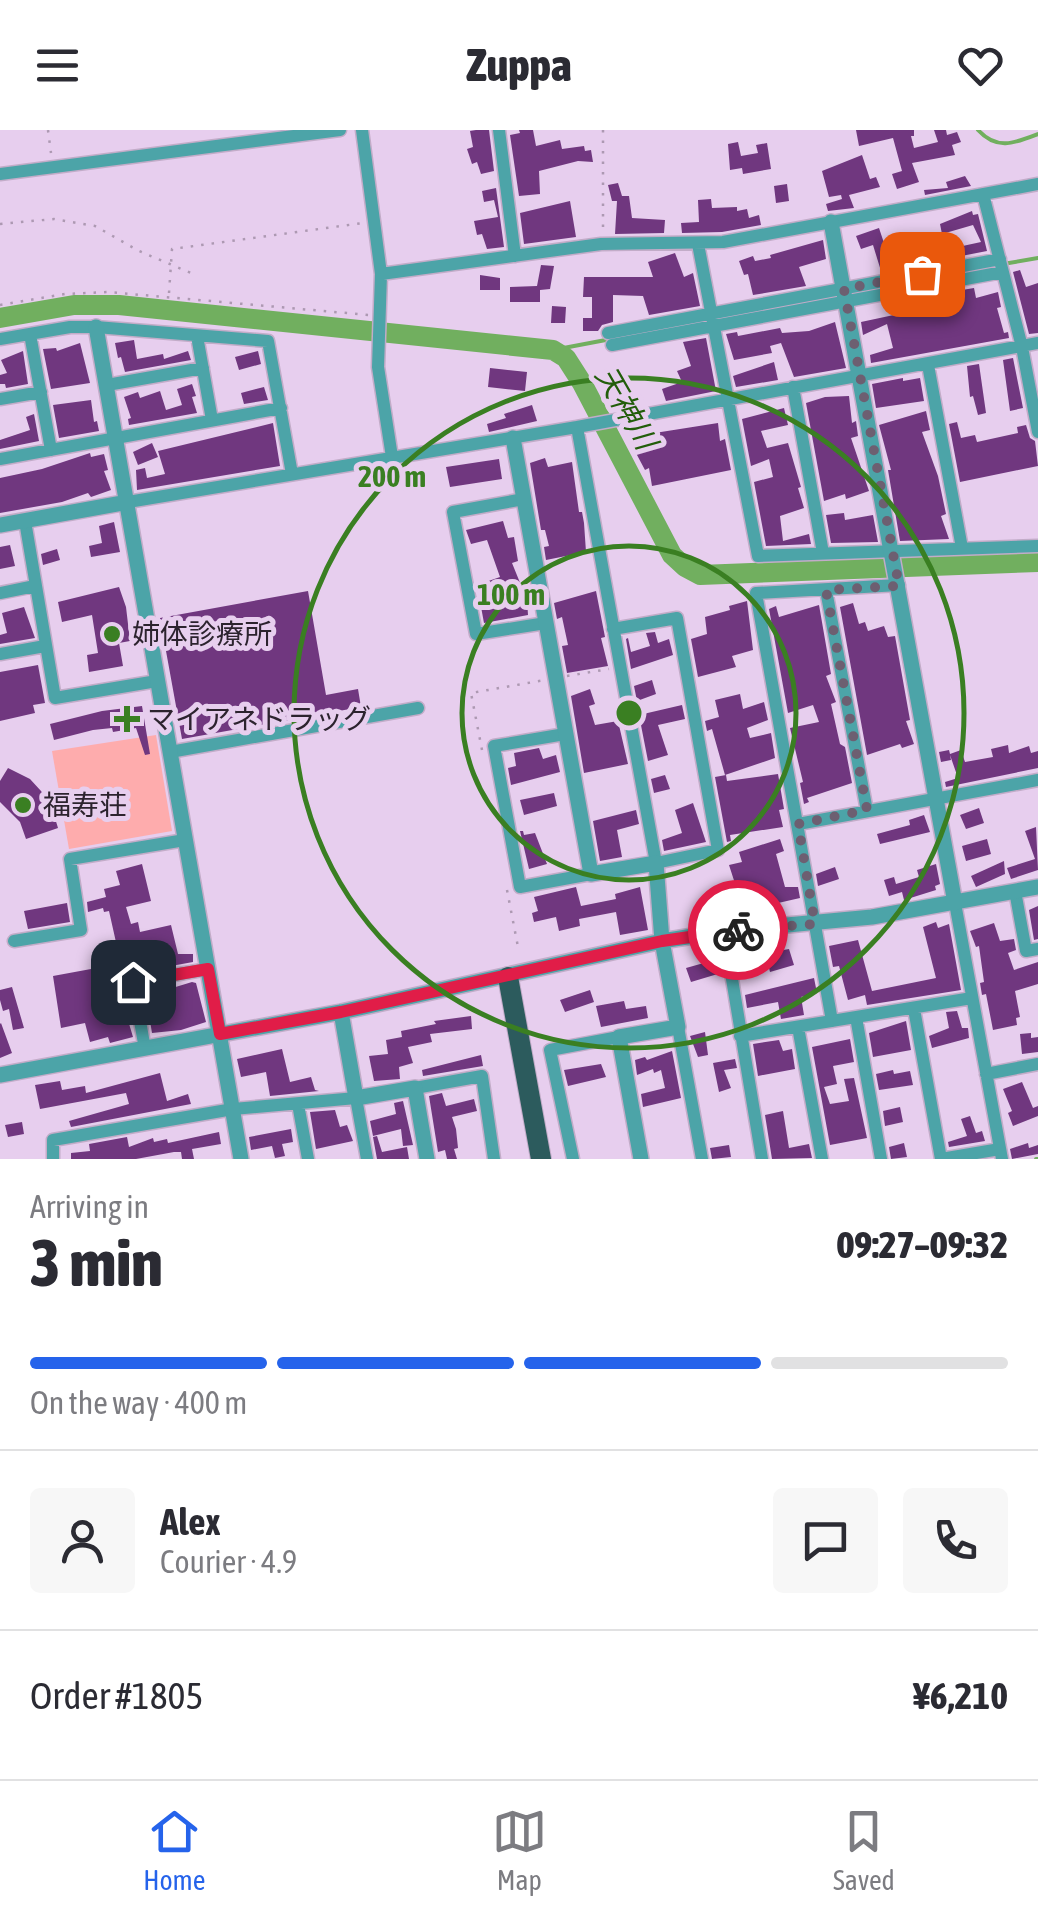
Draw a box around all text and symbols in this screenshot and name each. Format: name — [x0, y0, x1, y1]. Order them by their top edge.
icon: menu — [30, 38, 85, 93]
icon: heart — [953, 38, 1008, 93]
text: Zuppa — [466, 39, 572, 91]
pin — [880, 232, 965, 317]
icon: bag — [895, 247, 950, 302]
water label: 天神川 — [590, 360, 666, 458]
text: 200 m — [358, 459, 426, 493]
text: 100 m — [477, 577, 545, 611]
place label: 姉体診療所 — [132, 618, 272, 650]
marker: 姉体診療所 — [101, 623, 123, 645]
centre of rings — [611, 695, 647, 731]
place label: マイアネドラッグ — [147, 703, 371, 735]
marker: マイアネドラッグ — [116, 708, 138, 730]
place label: 福寿荘 — [43, 789, 127, 821]
marker: 福寿荘 — [12, 794, 34, 816]
courier — [688, 880, 788, 980]
icon: bike — [711, 903, 766, 958]
pin — [91, 940, 176, 1025]
icon: home — [106, 955, 161, 1010]
text: Arriving in — [30, 1188, 149, 1225]
text: 09:27–09:32 — [836, 1223, 1008, 1266]
text: 3 min — [30, 1225, 163, 1300]
text: On the way · 400 m — [30, 1384, 247, 1421]
button: person — [30, 1488, 135, 1593]
button: chat — [773, 1488, 878, 1593]
button: phone — [903, 1488, 1008, 1593]
text: Alex — [160, 1500, 221, 1543]
text: Courier · 4.9 — [160, 1543, 297, 1580]
text: Order #1805 — [30, 1674, 203, 1717]
text: ¥6,210 — [913, 1674, 1008, 1717]
tab: Home — [143, 1804, 205, 1896]
tab: Map — [492, 1804, 547, 1896]
tab: Saved — [833, 1804, 895, 1896]

